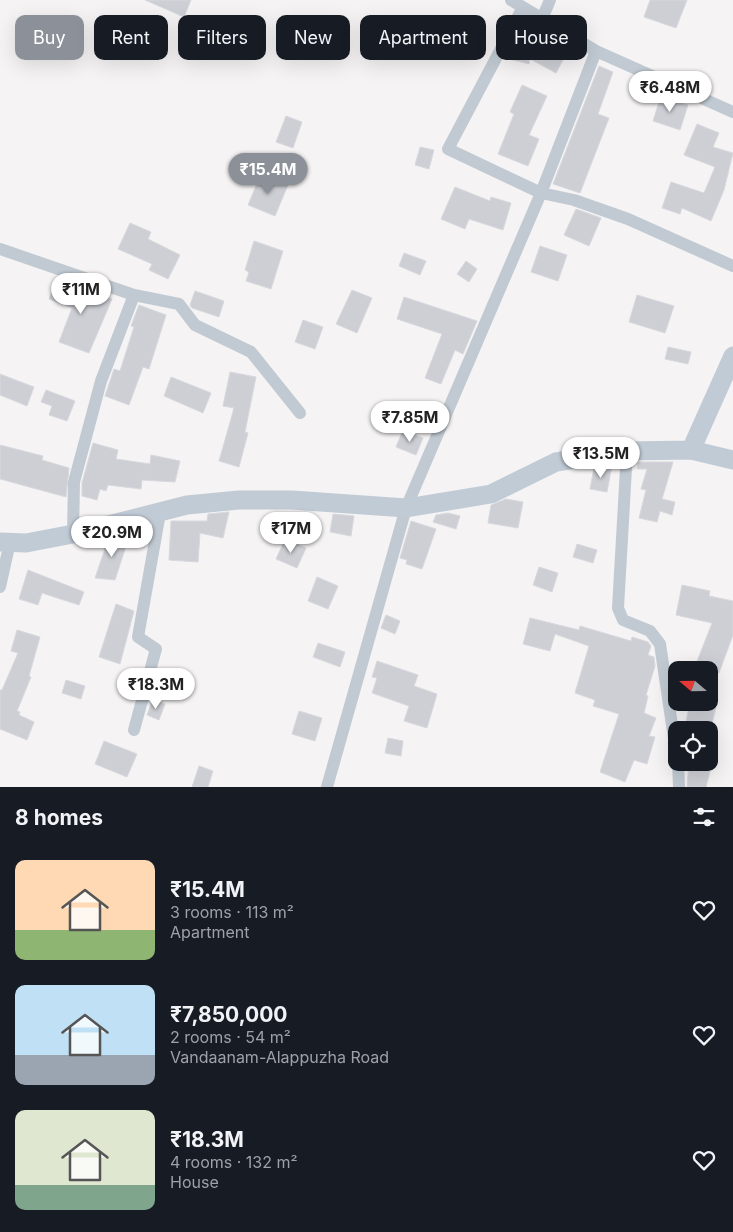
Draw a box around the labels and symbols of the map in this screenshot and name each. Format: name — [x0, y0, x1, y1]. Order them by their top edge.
pin: ₹6.48M — [629, 70, 711, 113]
pin: ₹15.4M — [227, 152, 309, 195]
pin: ₹11M — [51, 272, 111, 315]
pin: ₹7.85M — [369, 400, 451, 443]
pin: ₹13.5M — [560, 436, 642, 479]
pin: ₹17M — [261, 512, 321, 554]
pin: ₹20.9M — [71, 516, 153, 558]
north arrow — [668, 661, 718, 711]
pin: ₹18.3M — [115, 668, 197, 710]

